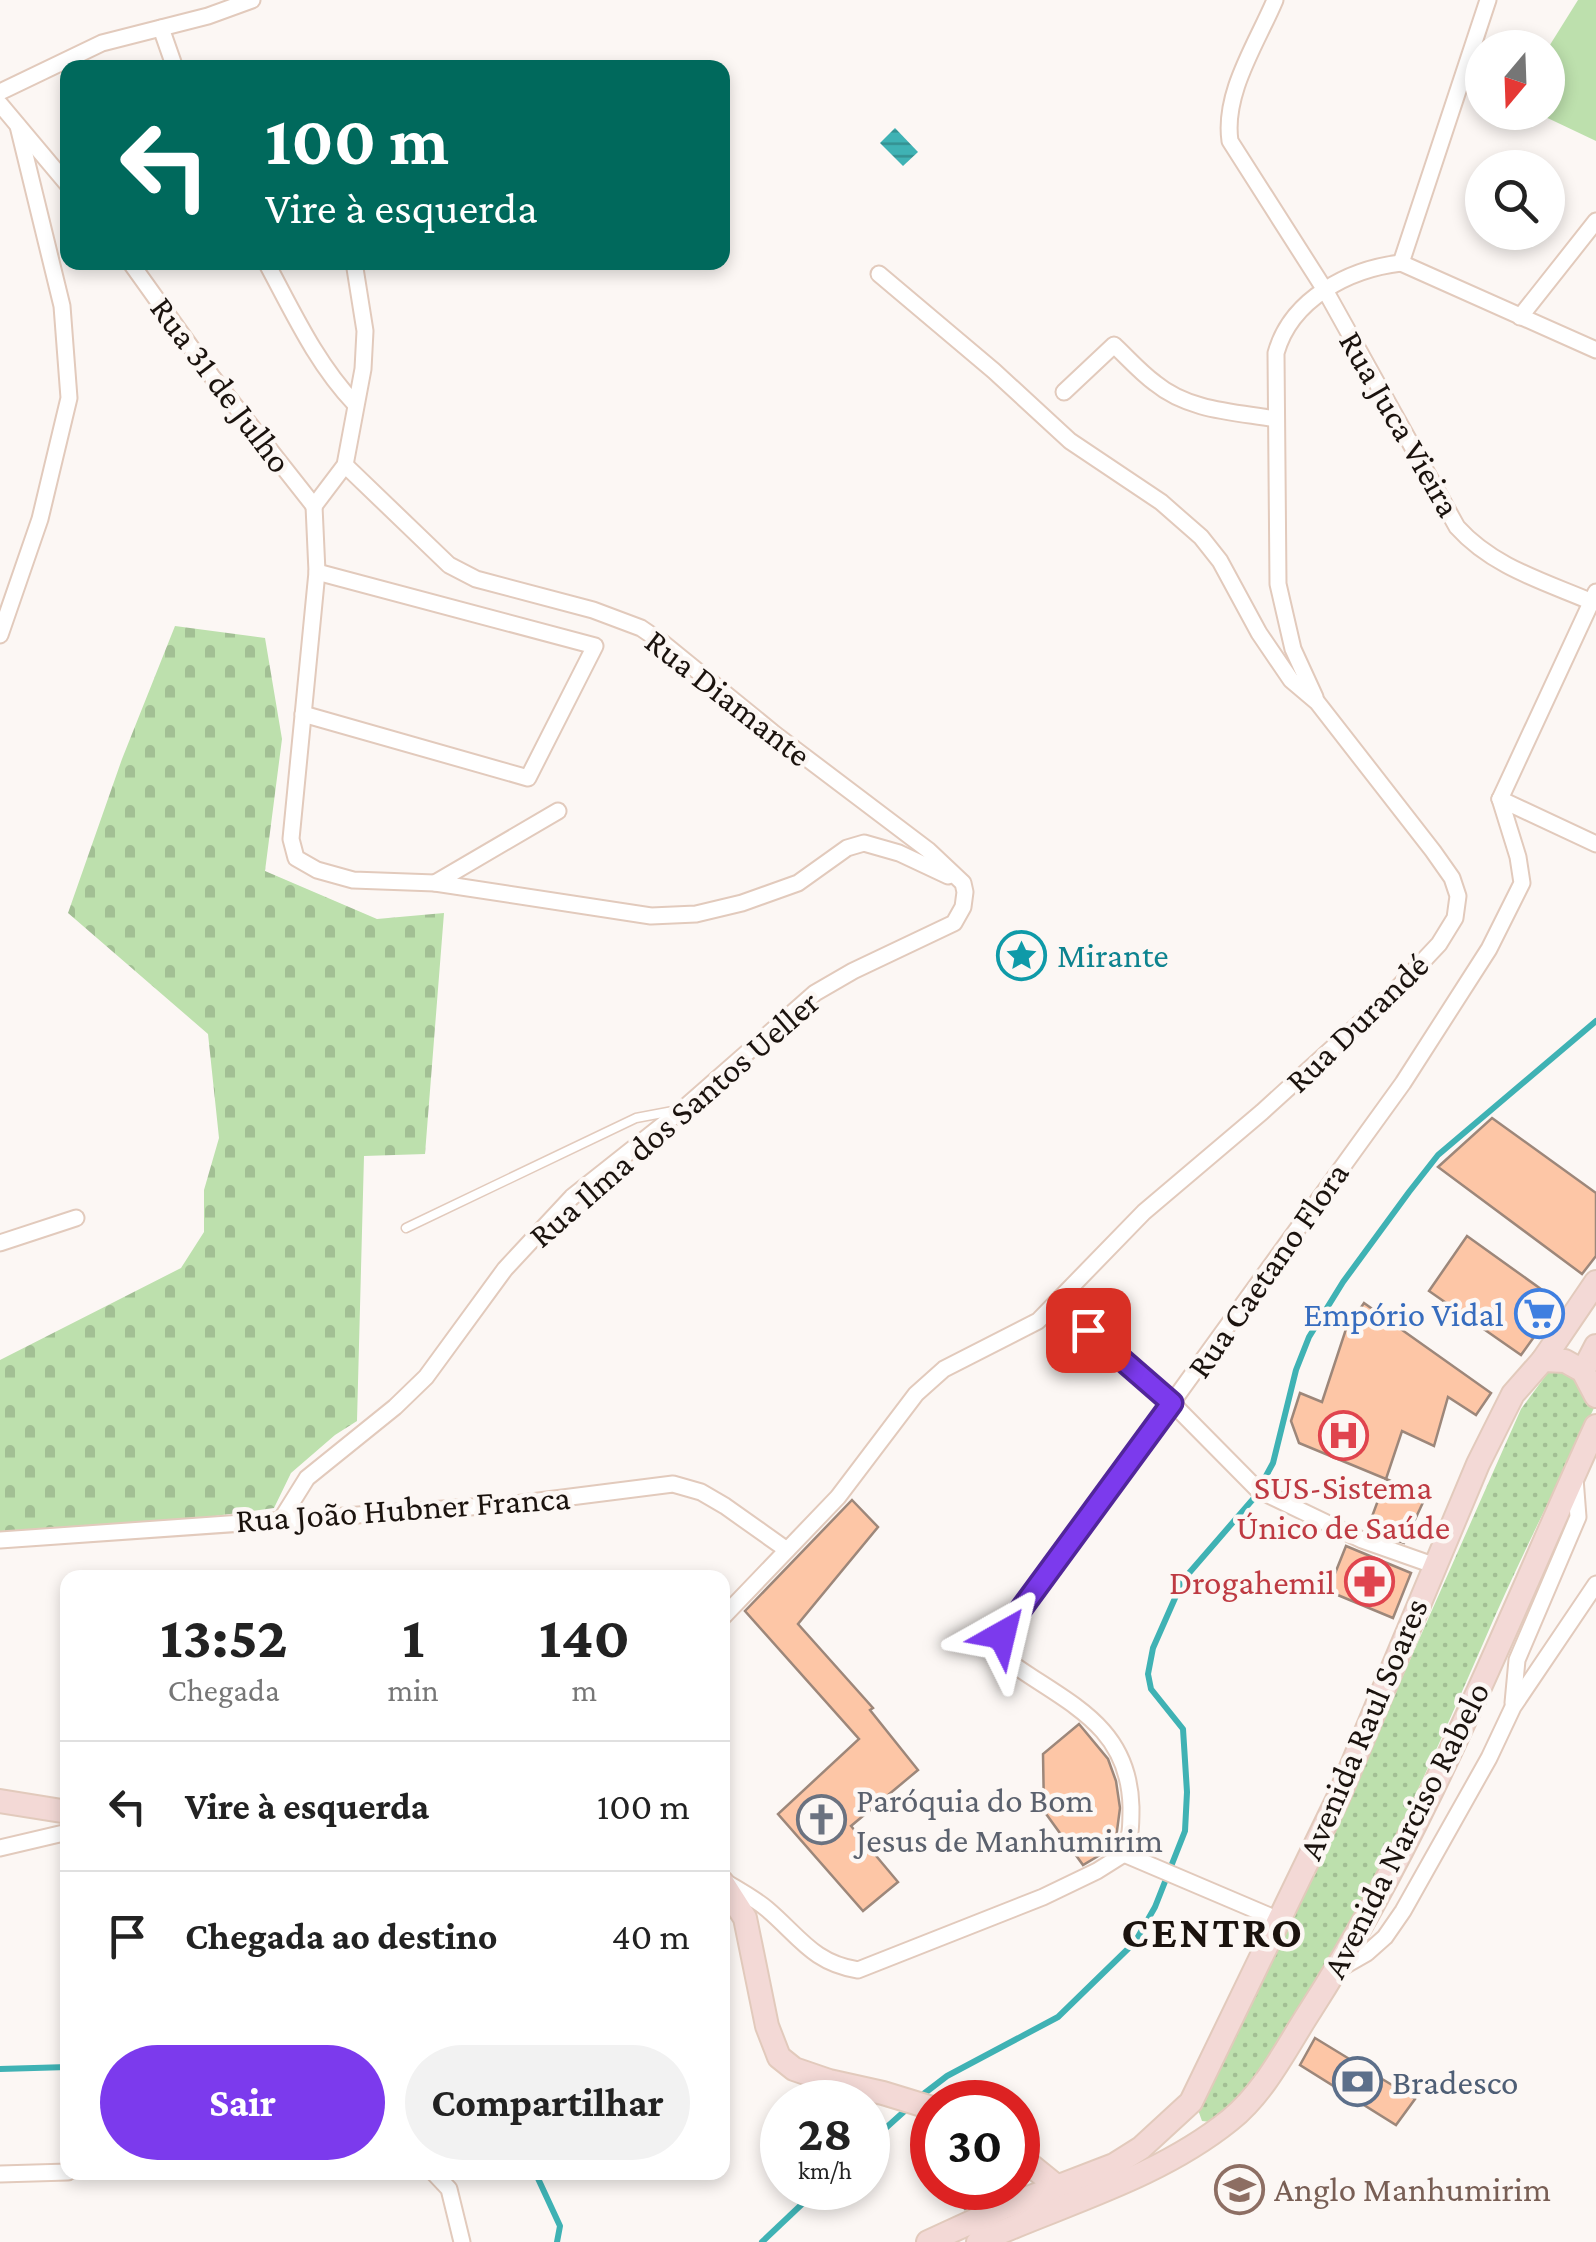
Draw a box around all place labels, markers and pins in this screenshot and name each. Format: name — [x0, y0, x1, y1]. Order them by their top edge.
place icon: Mirante — [996, 929, 1048, 981]
place label: Mirante — [1057, 936, 1169, 975]
pin — [1046, 1288, 1131, 1373]
supermarket icon: Empório Vidal — [1513, 1288, 1565, 1340]
place label: Empório Vidal — [1303, 1295, 1504, 1334]
hospital icon: SUS-Sistema Único de Saúde — [1317, 1409, 1369, 1461]
place label: SUS-Sistema Único de Saúde — [1236, 1468, 1450, 1547]
pharmacy icon: Drogahemil — [1344, 1556, 1396, 1608]
place label: Drogahemil — [1169, 1563, 1335, 1602]
place label: Paróquia do Bom Jesus de Manhumirim — [853, 1781, 1163, 1860]
church icon: Paróquia do Bom Jesus de Manhumirim — [795, 1794, 847, 1846]
bank icon: Bradesco — [1331, 2056, 1383, 2108]
place label: Bradesco — [1392, 2063, 1518, 2102]
school or university icon: Anglo Manhumirim — [1213, 2163, 1265, 2215]
place label: Anglo Manhumirim — [1274, 2170, 1551, 2209]

